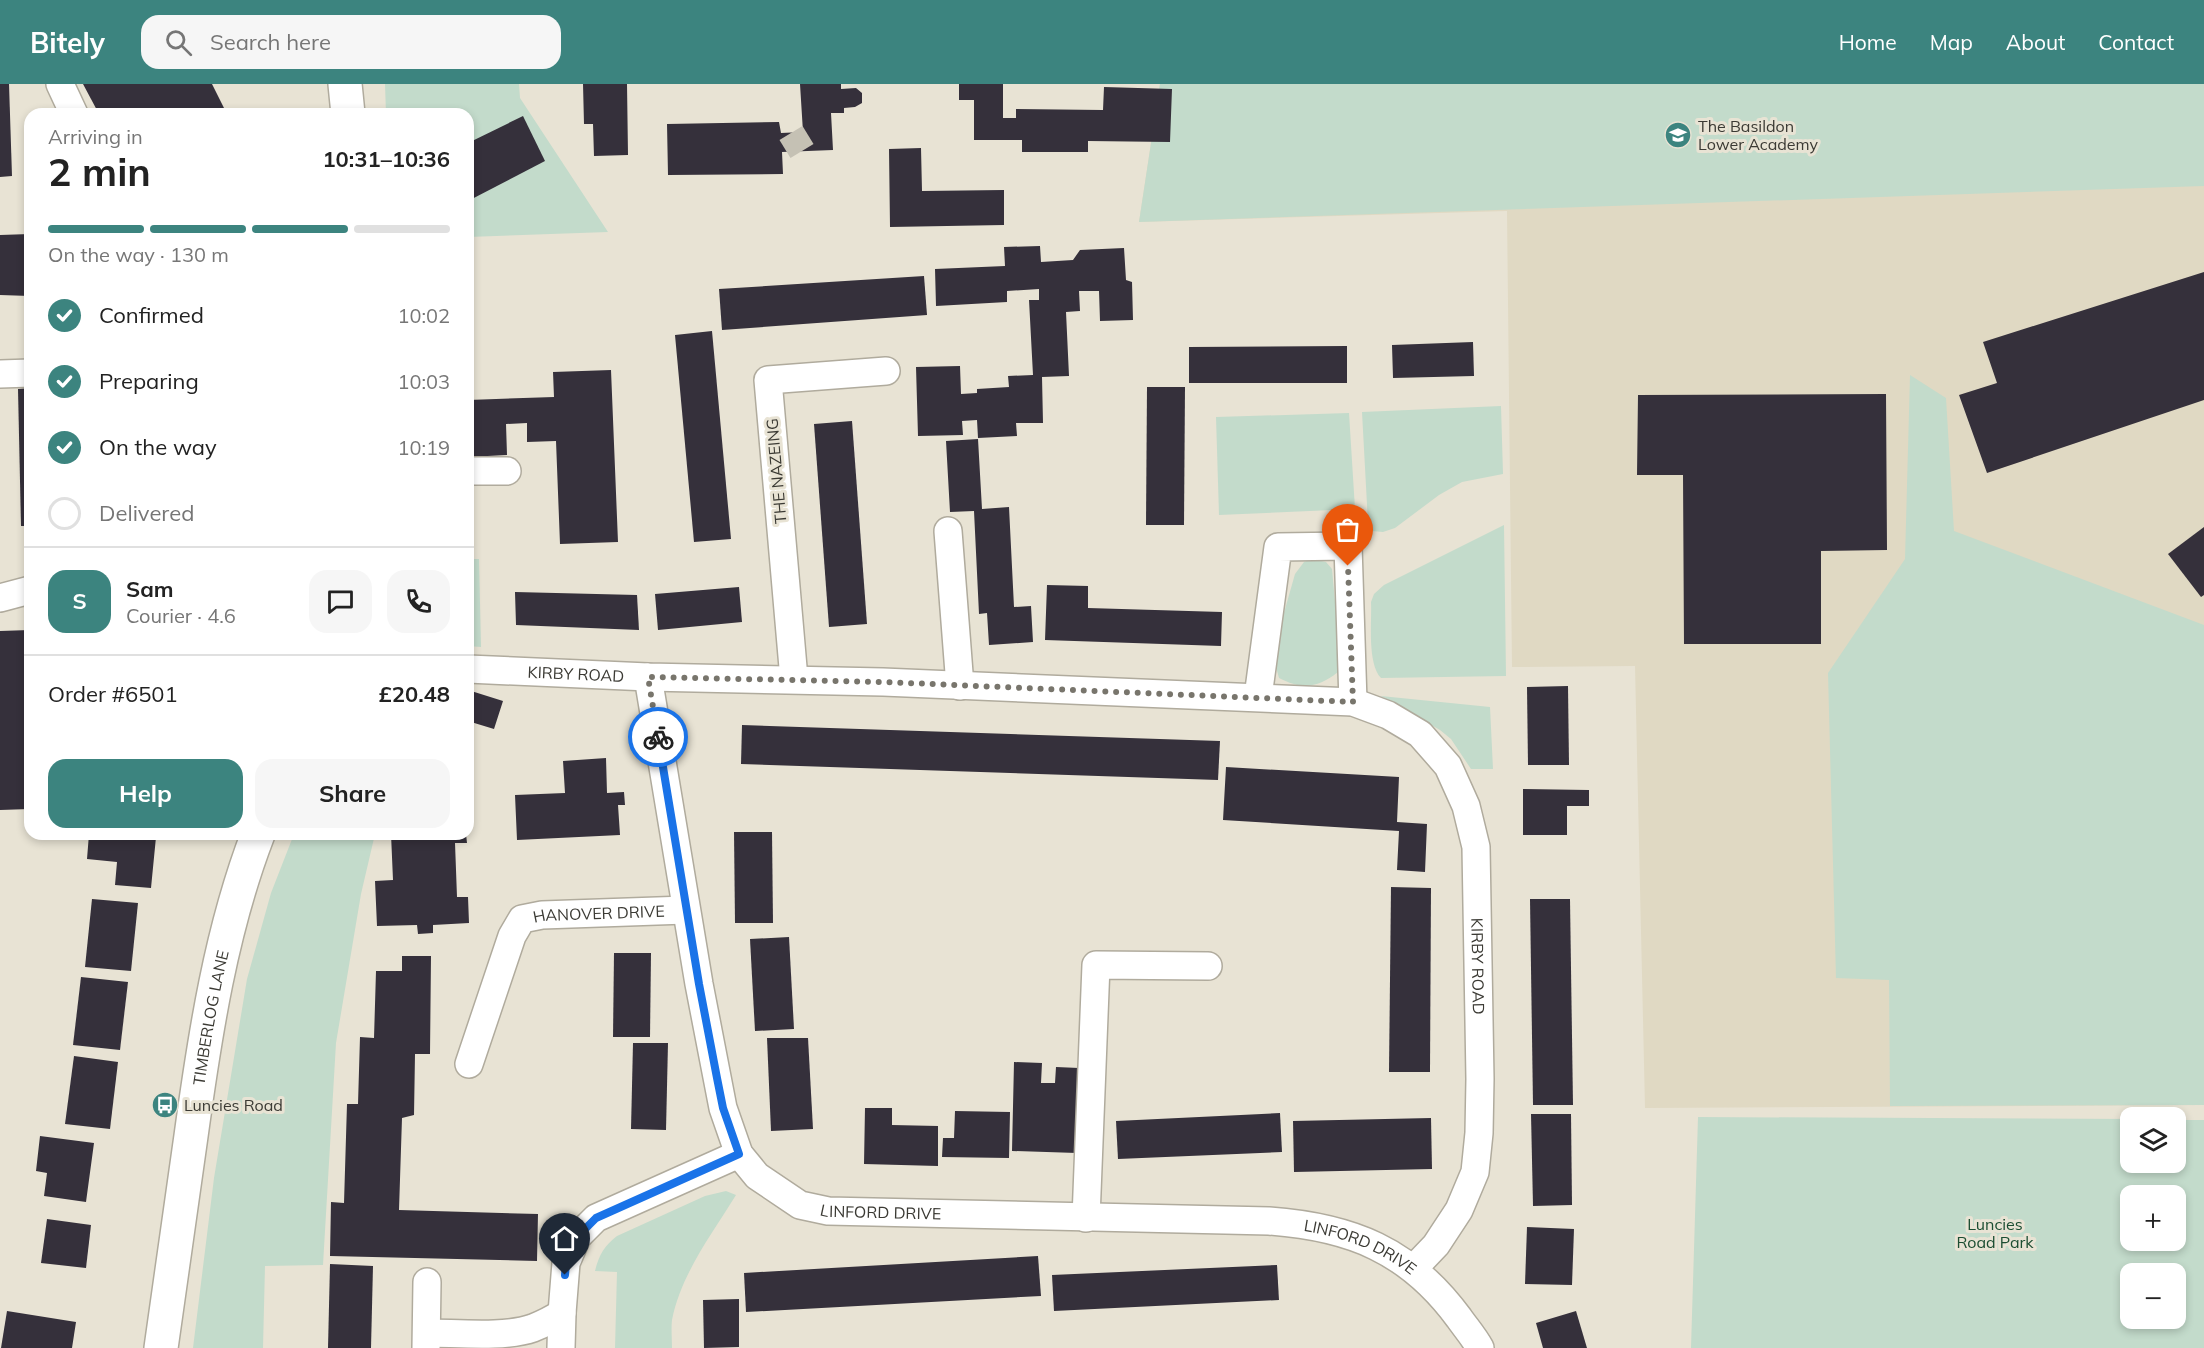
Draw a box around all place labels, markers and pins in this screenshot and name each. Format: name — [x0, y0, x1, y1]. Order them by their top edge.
place label: The Basildon Lower Academy — [1698, 116, 1819, 154]
school or university icon: The Basildon Lower Academy — [1663, 120, 1693, 150]
pin — [1322, 504, 1373, 566]
bus stop icon: Luncies Road — [150, 1090, 180, 1120]
place label: Luncies Road — [184, 1095, 283, 1115]
pin — [539, 1213, 590, 1275]

